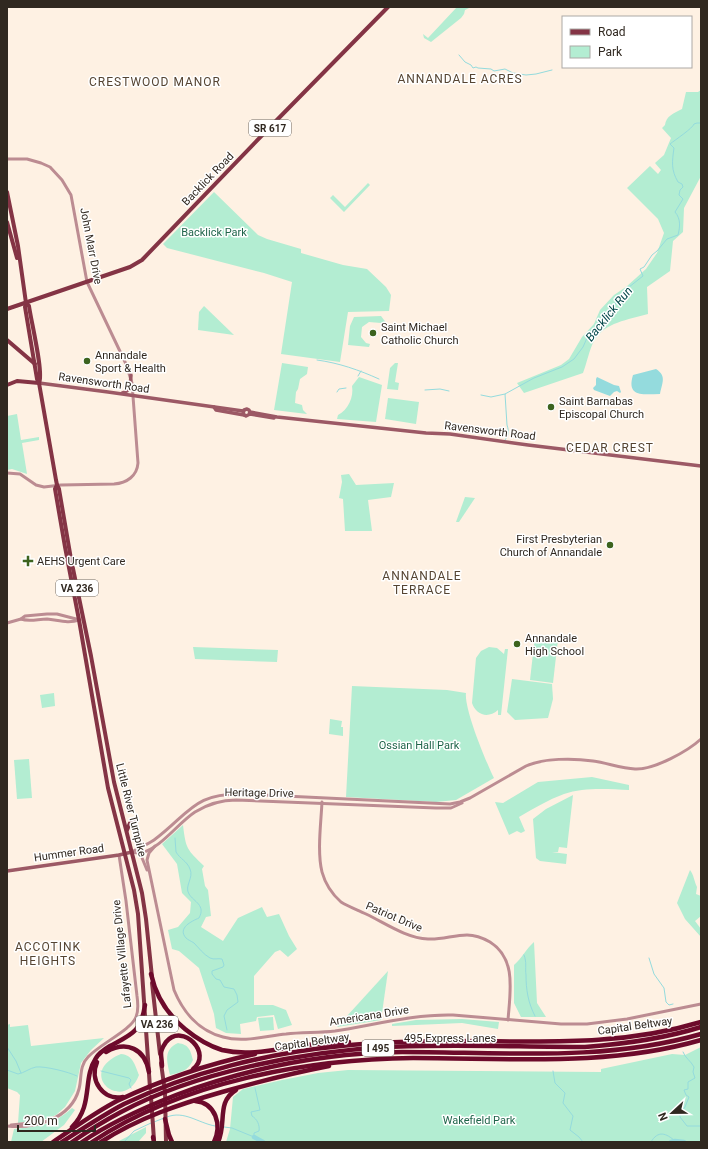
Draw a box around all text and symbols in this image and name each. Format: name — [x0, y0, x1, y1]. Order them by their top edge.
legend — [562, 16, 692, 68]
text: Road — [598, 25, 626, 39]
text: Park — [598, 45, 623, 59]
district label: ANNANDALE ACRES — [397, 72, 523, 86]
district label: CRESTWOOD MANOR — [89, 75, 221, 89]
road number: SR 617 — [249, 120, 291, 136]
street label: Backlick Road — [179, 150, 237, 208]
street label: John Marr Drive — [77, 207, 105, 286]
park label: Backlick Park — [181, 226, 247, 239]
water label: Backlick Run — [583, 284, 635, 344]
place label: Saint Michael Catholic Church — [381, 321, 459, 347]
marker: Saint Michael Catholic Church — [368, 328, 378, 338]
place label: Annandale Sport & Health — [95, 349, 166, 375]
marker: Annandale Sport & Health — [82, 356, 92, 366]
street label: Ravensworth Road — [58, 370, 150, 396]
place label: Saint Barnabas Episcopal Church — [559, 395, 644, 421]
marker: Saint Barnabas Episcopal Church — [546, 402, 556, 412]
street label: Ravensworth Road — [444, 419, 536, 443]
district label: CEDAR CREST — [566, 441, 654, 455]
place label: First Presbyterian Church of Annandale — [500, 533, 602, 559]
marker: First Presbyterian Church of Annandale — [605, 540, 615, 550]
marker: AEHS Urgent Care — [22, 555, 34, 567]
place label: AEHS Urgent Care — [37, 555, 125, 568]
district label: ANNANDALE TERRACE — [382, 569, 462, 597]
road number: VA 236 — [56, 580, 98, 596]
place label: Annandale High School — [525, 632, 584, 658]
marker: Annandale High School — [512, 639, 522, 649]
park label: Ossian Hall Park — [379, 739, 460, 752]
street label: Little River Turnpike — [113, 762, 149, 858]
street label: Heritage Drive — [224, 786, 294, 800]
street label: Hummer Road — [33, 842, 105, 864]
street label: Lafayette Village Drive — [110, 899, 134, 1009]
street label: Patriot Drive — [364, 899, 424, 935]
district label: ACCOTINK HEIGHTS — [15, 940, 81, 968]
street label: Americana Drive — [328, 1003, 410, 1029]
street label: Capital Beltway — [597, 1014, 674, 1038]
road number: VA 236 — [136, 1016, 178, 1032]
street label: Capital Beltway — [274, 1030, 351, 1054]
street label: 495 Express Lanes — [404, 1032, 496, 1045]
road number: I 495 — [362, 1040, 394, 1056]
north arrow — [652, 1093, 692, 1133]
scale bar — [18, 1107, 95, 1133]
text: N — [656, 1110, 671, 1123]
text: 200 m — [24, 1114, 58, 1128]
park label: Wakefield Park — [443, 1114, 516, 1127]

